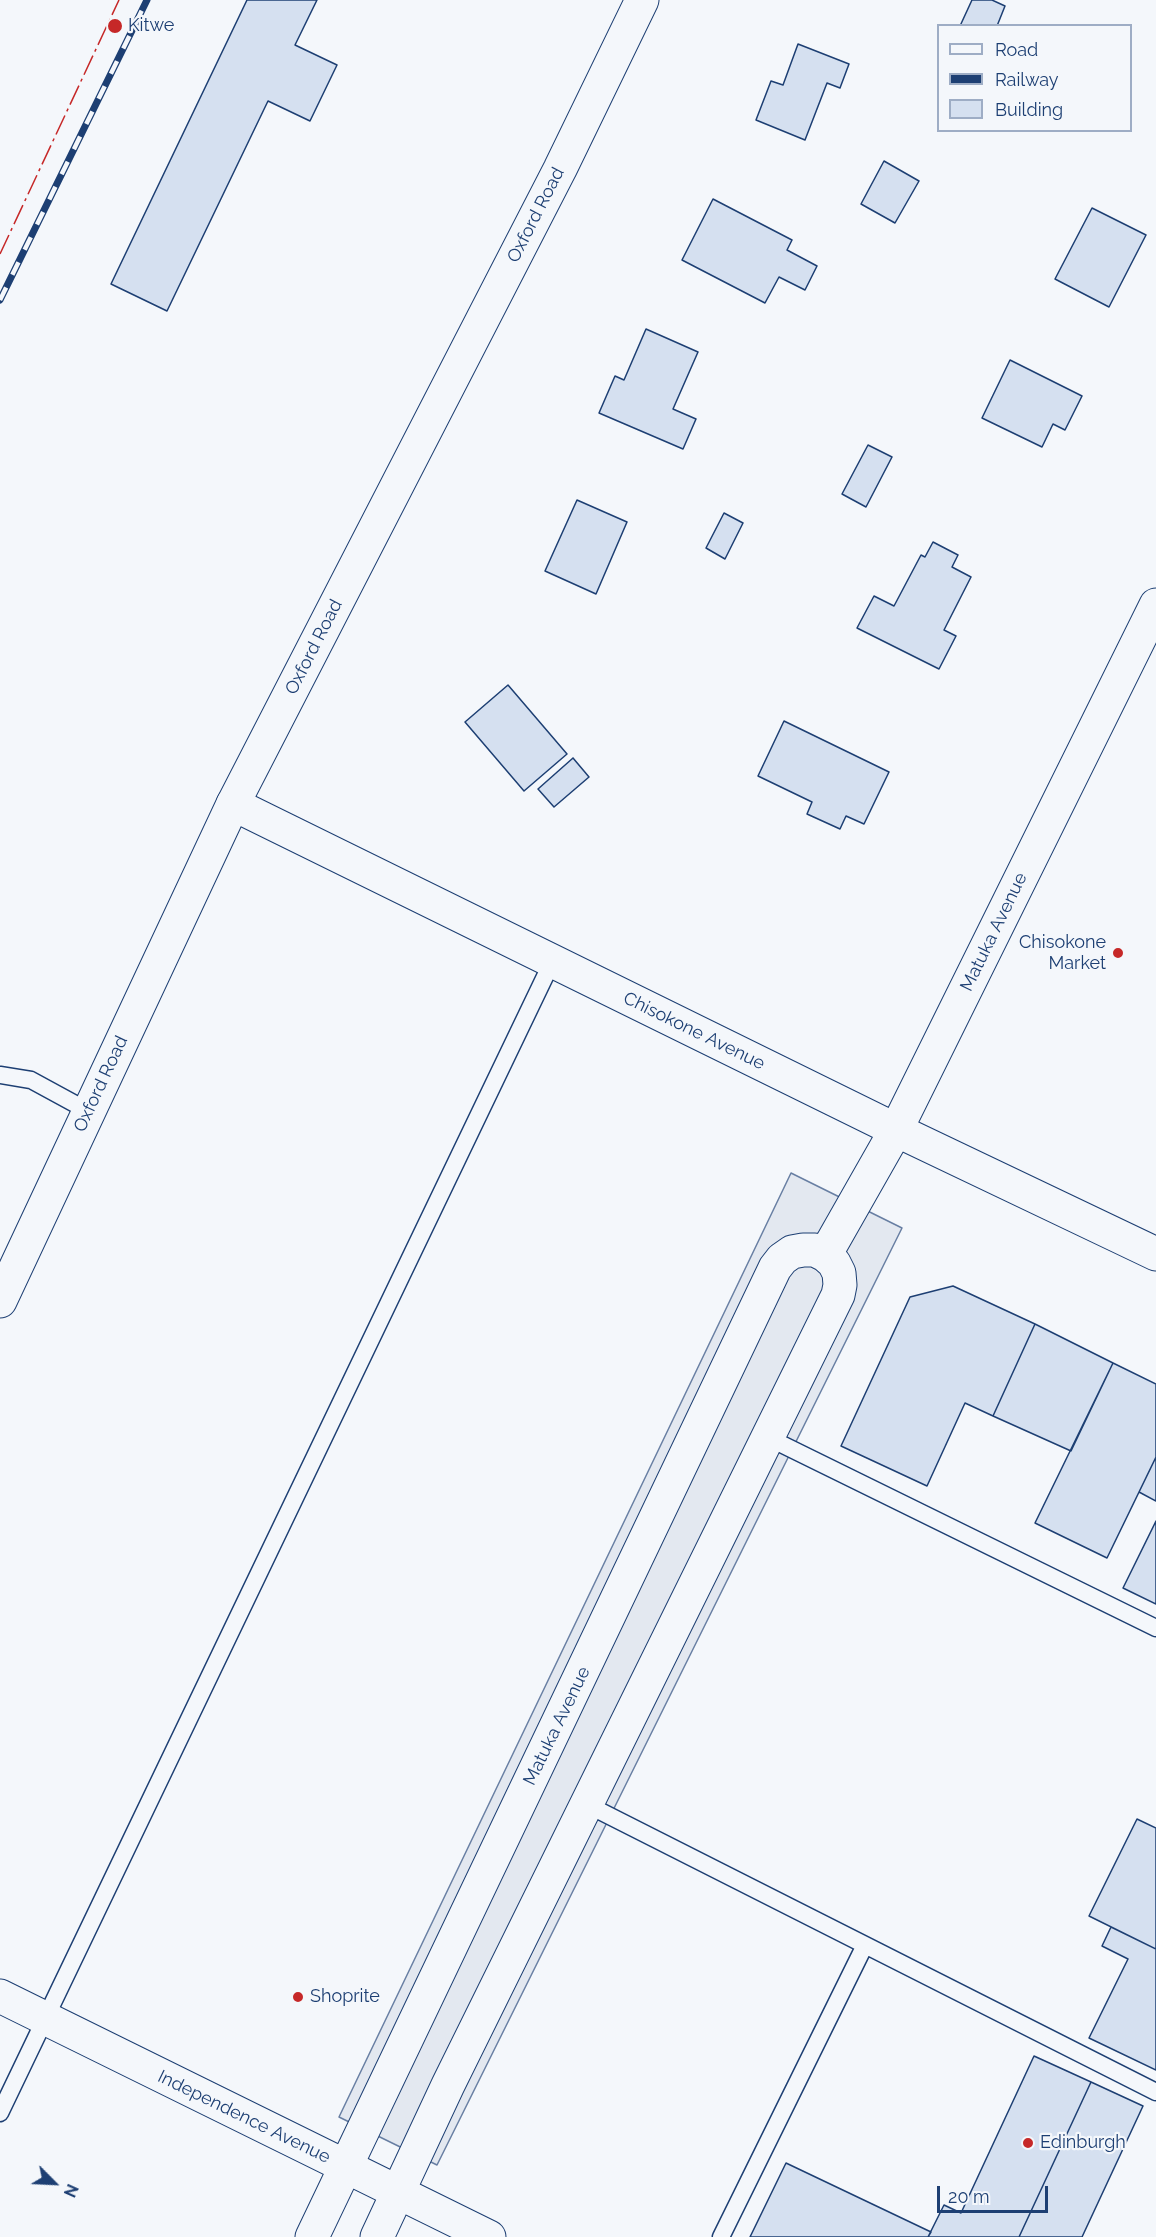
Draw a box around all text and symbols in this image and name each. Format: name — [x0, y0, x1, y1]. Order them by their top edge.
place label: Kitwe — [128, 15, 174, 37]
marker: Kitwe — [106, 17, 124, 35]
legend — [937, 24, 1132, 132]
text: Road — [995, 39, 1038, 60]
text: Railway — [995, 69, 1059, 90]
text: Building — [995, 99, 1063, 120]
street label: Oxford Road — [503, 164, 569, 266]
street label: Oxford Road — [281, 596, 347, 698]
street label: Matuka Avenue — [956, 869, 1032, 995]
place label: Chisokone Market — [1019, 932, 1106, 974]
marker: Chisokone Market — [1111, 946, 1125, 960]
street label: Chisokone Avenue — [620, 987, 768, 1075]
street label: Oxford Road — [69, 1032, 133, 1136]
street label: Matuka Avenue — [519, 1663, 595, 1789]
place label: Shoprite — [310, 1986, 380, 2008]
marker: Shoprite — [291, 1990, 305, 2004]
street label: Independence Avenue — [154, 2066, 334, 2168]
place label: Edinburgh — [1040, 2132, 1126, 2154]
marker: Edinburgh — [1021, 2136, 1035, 2150]
north arrow — [24, 2153, 84, 2213]
scale bar — [940, 2174, 1051, 2212]
text: N — [60, 2181, 82, 2200]
text: 20 m — [948, 2186, 990, 2207]

